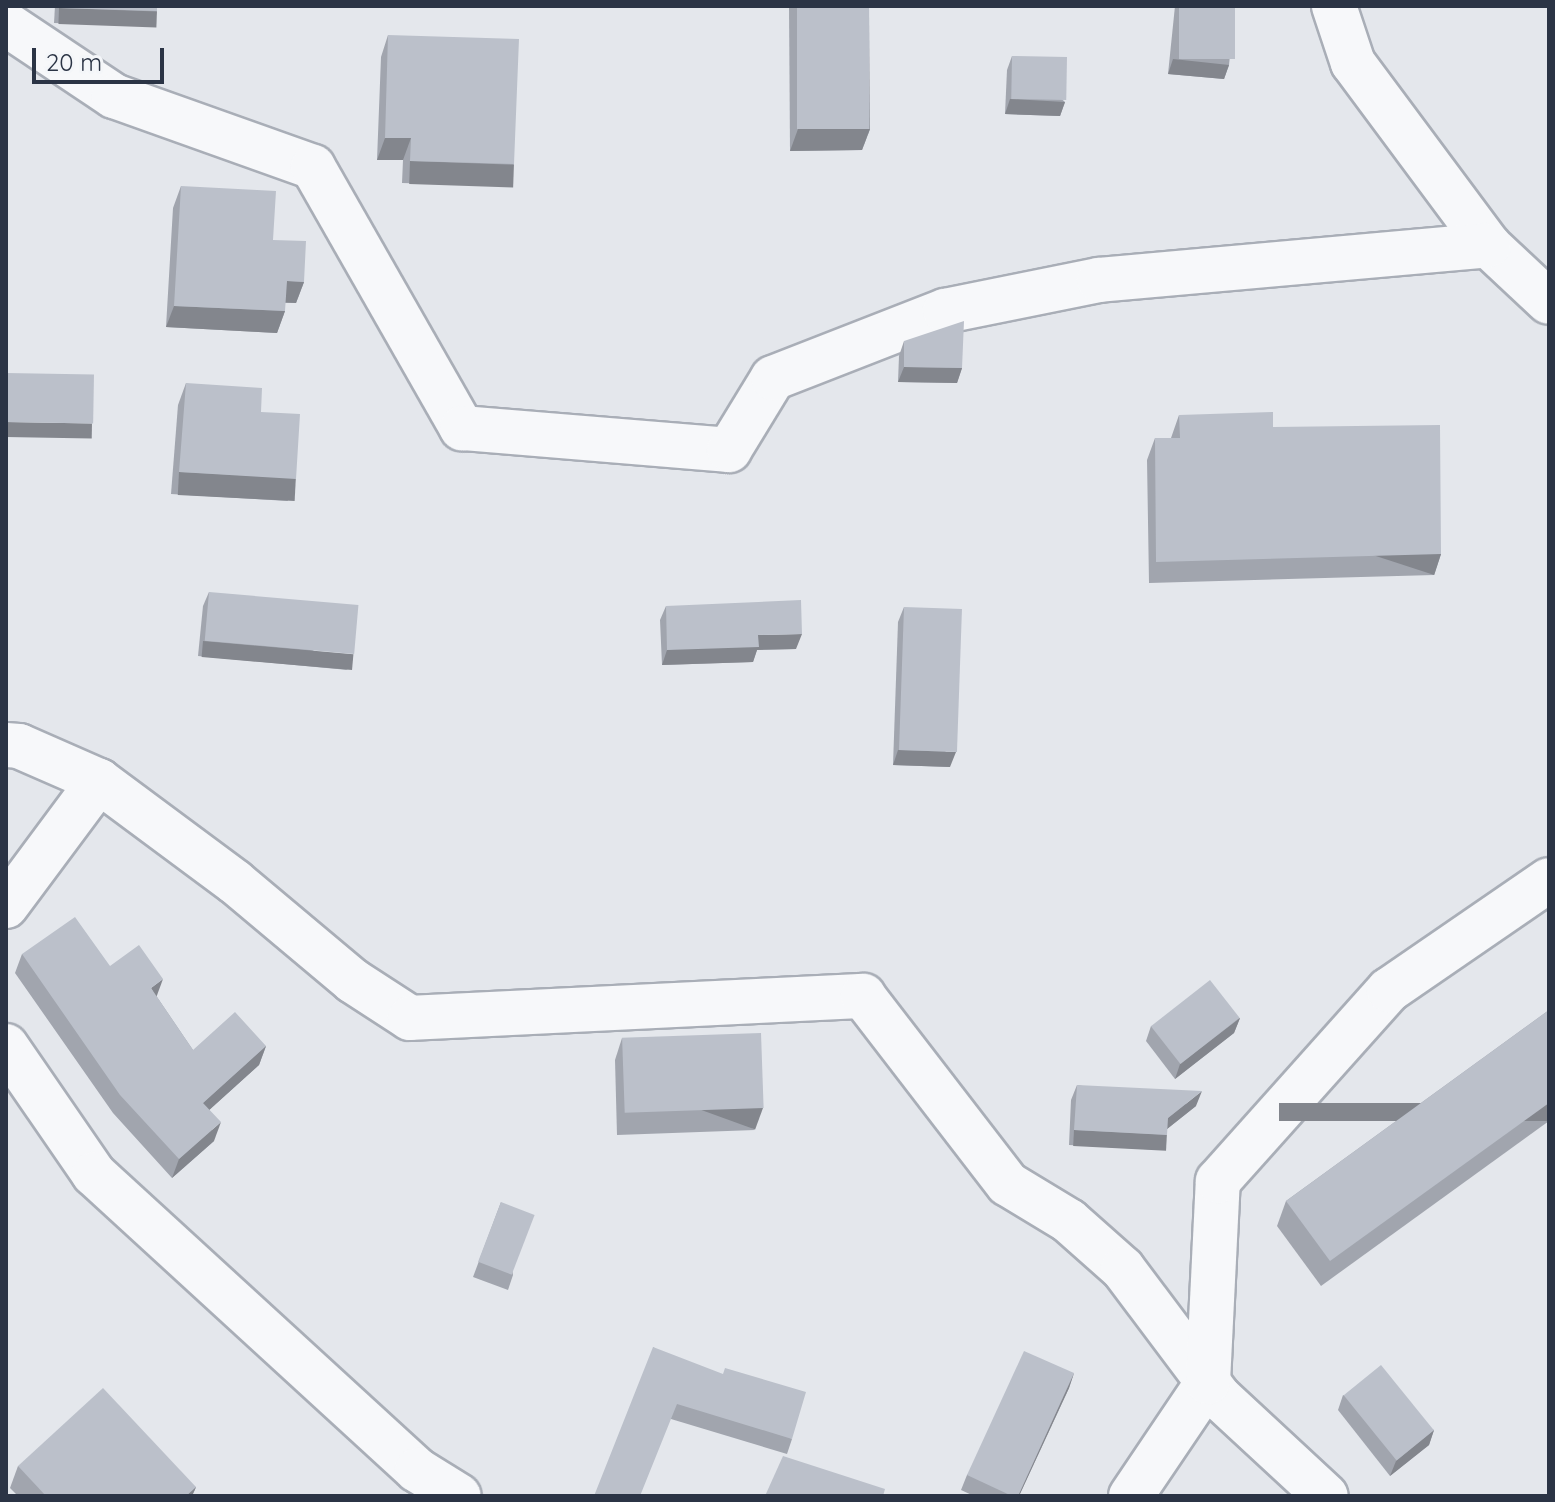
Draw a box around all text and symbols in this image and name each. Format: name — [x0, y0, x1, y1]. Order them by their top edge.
scale bar — [36, 32, 168, 82]
text: 20 m — [46, 47, 102, 77]

